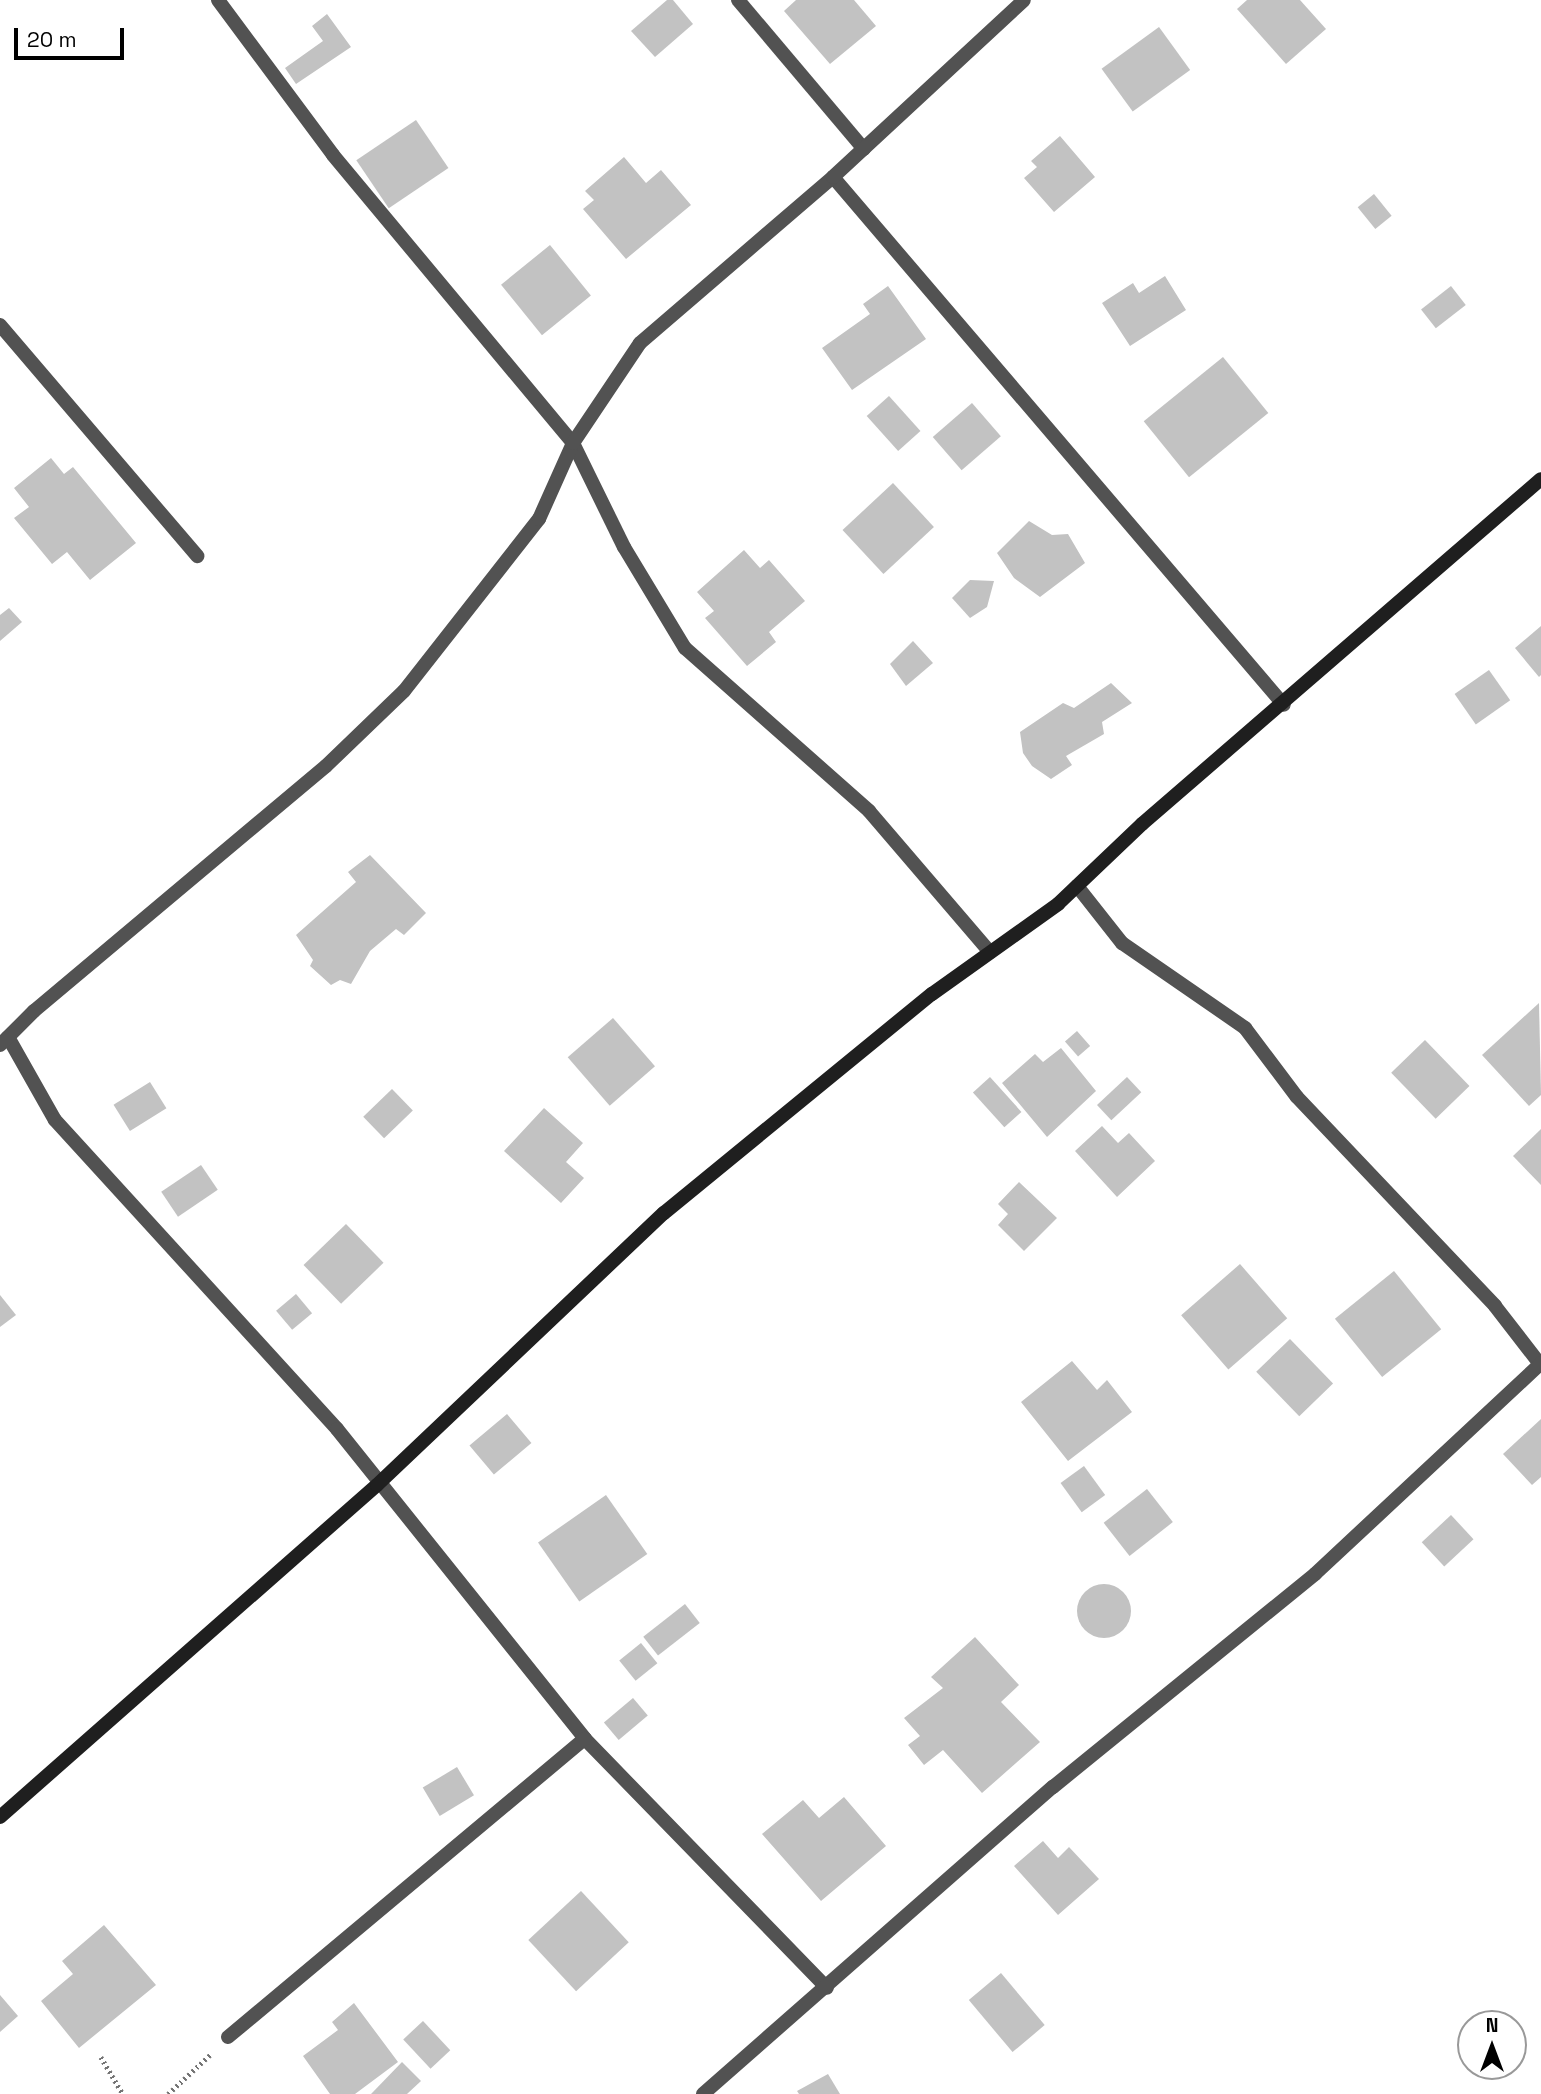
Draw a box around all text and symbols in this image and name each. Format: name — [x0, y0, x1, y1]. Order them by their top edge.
scale bar — [18, 14, 128, 58]
text: 20 m — [27, 26, 77, 53]
north arrow — [1457, 2010, 1527, 2080]
text: N — [1486, 2013, 1498, 2038]

